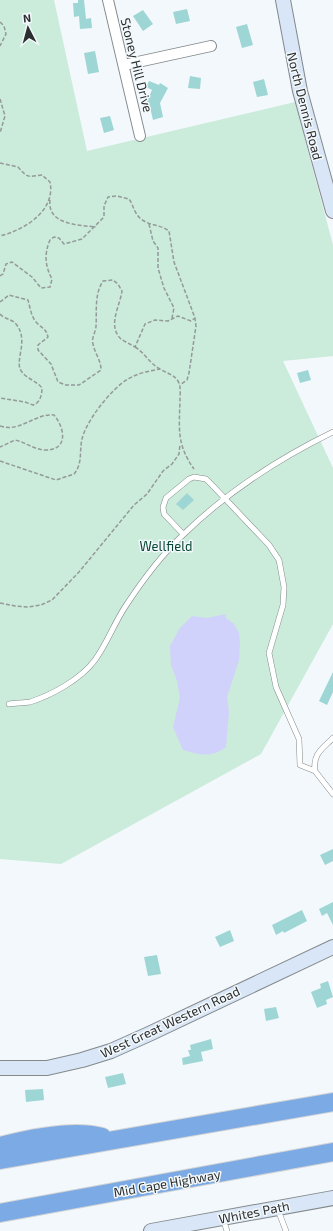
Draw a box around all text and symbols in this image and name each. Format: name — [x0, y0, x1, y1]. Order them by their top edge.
north arrow — [8, 8, 48, 48]
text: N — [22, 11, 32, 24]
street label: Stoney Hill Drive — [118, 16, 156, 114]
street label: North Dennis Road — [284, 50, 326, 162]
park label: Wellfield — [140, 538, 192, 554]
street label: West Great Western Road — [98, 983, 242, 1061]
street label: Mid Cape Highway — [112, 1166, 222, 1200]
street label: Whites Path — [217, 1197, 291, 1227]

